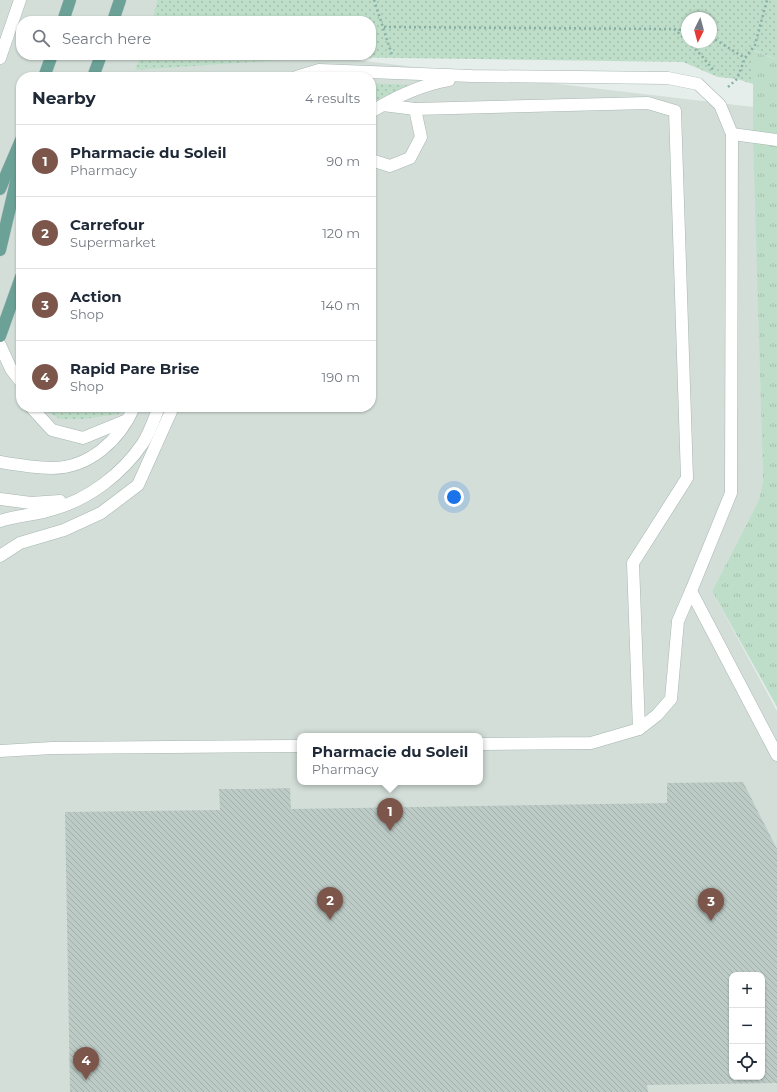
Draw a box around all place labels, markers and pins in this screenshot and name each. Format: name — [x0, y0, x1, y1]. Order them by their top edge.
pin: 1 — [377, 798, 403, 831]
pin: 2 — [317, 887, 343, 920]
pin: 3 — [698, 888, 724, 921]
pin: 4 — [73, 1047, 99, 1080]

